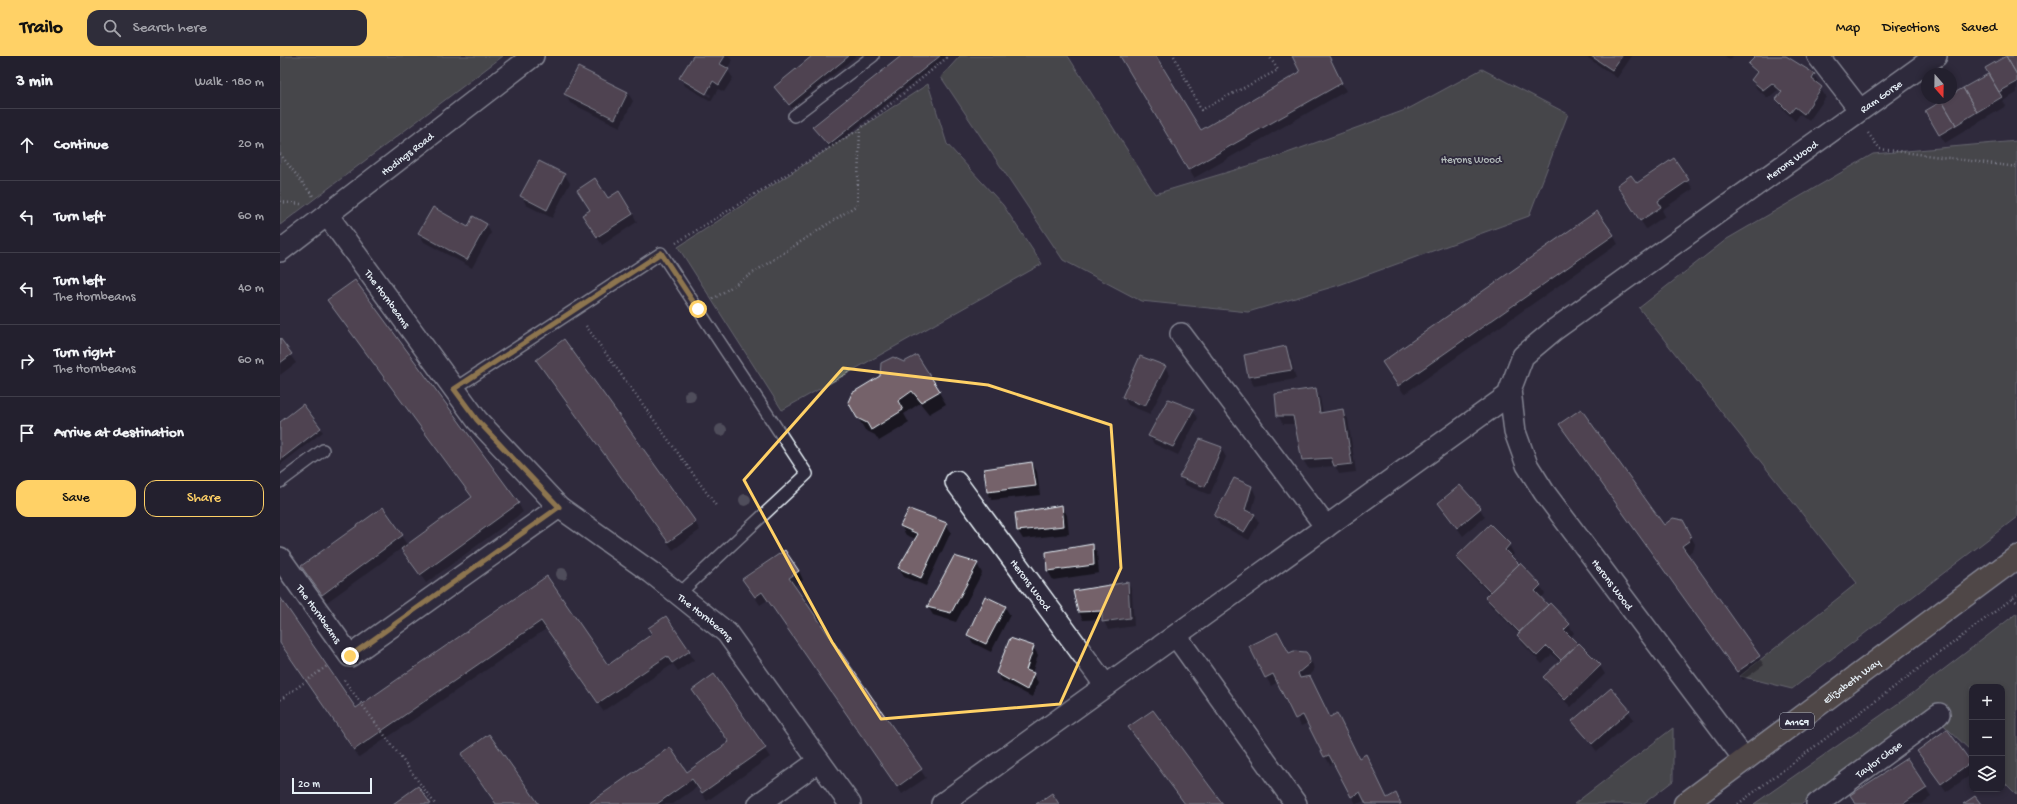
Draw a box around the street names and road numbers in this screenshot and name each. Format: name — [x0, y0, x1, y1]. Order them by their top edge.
street label: Ram Gorse — [1858, 78, 1905, 116]
street label: Hodings Road — [379, 130, 438, 179]
street label: Herons Wood — [1764, 138, 1822, 184]
street label: The Hornbeams — [361, 267, 412, 332]
street label: Herons Wood — [1007, 557, 1053, 615]
street label: Herons Wood — [1588, 557, 1635, 614]
street label: The Hornbeams — [292, 582, 343, 647]
street label: The Hornbeams — [674, 591, 736, 645]
street label: Elizabeth Way — [1821, 657, 1884, 707]
road number: A1169 — [1780, 713, 1814, 729]
street label: Taylor Close — [1853, 739, 1905, 782]

